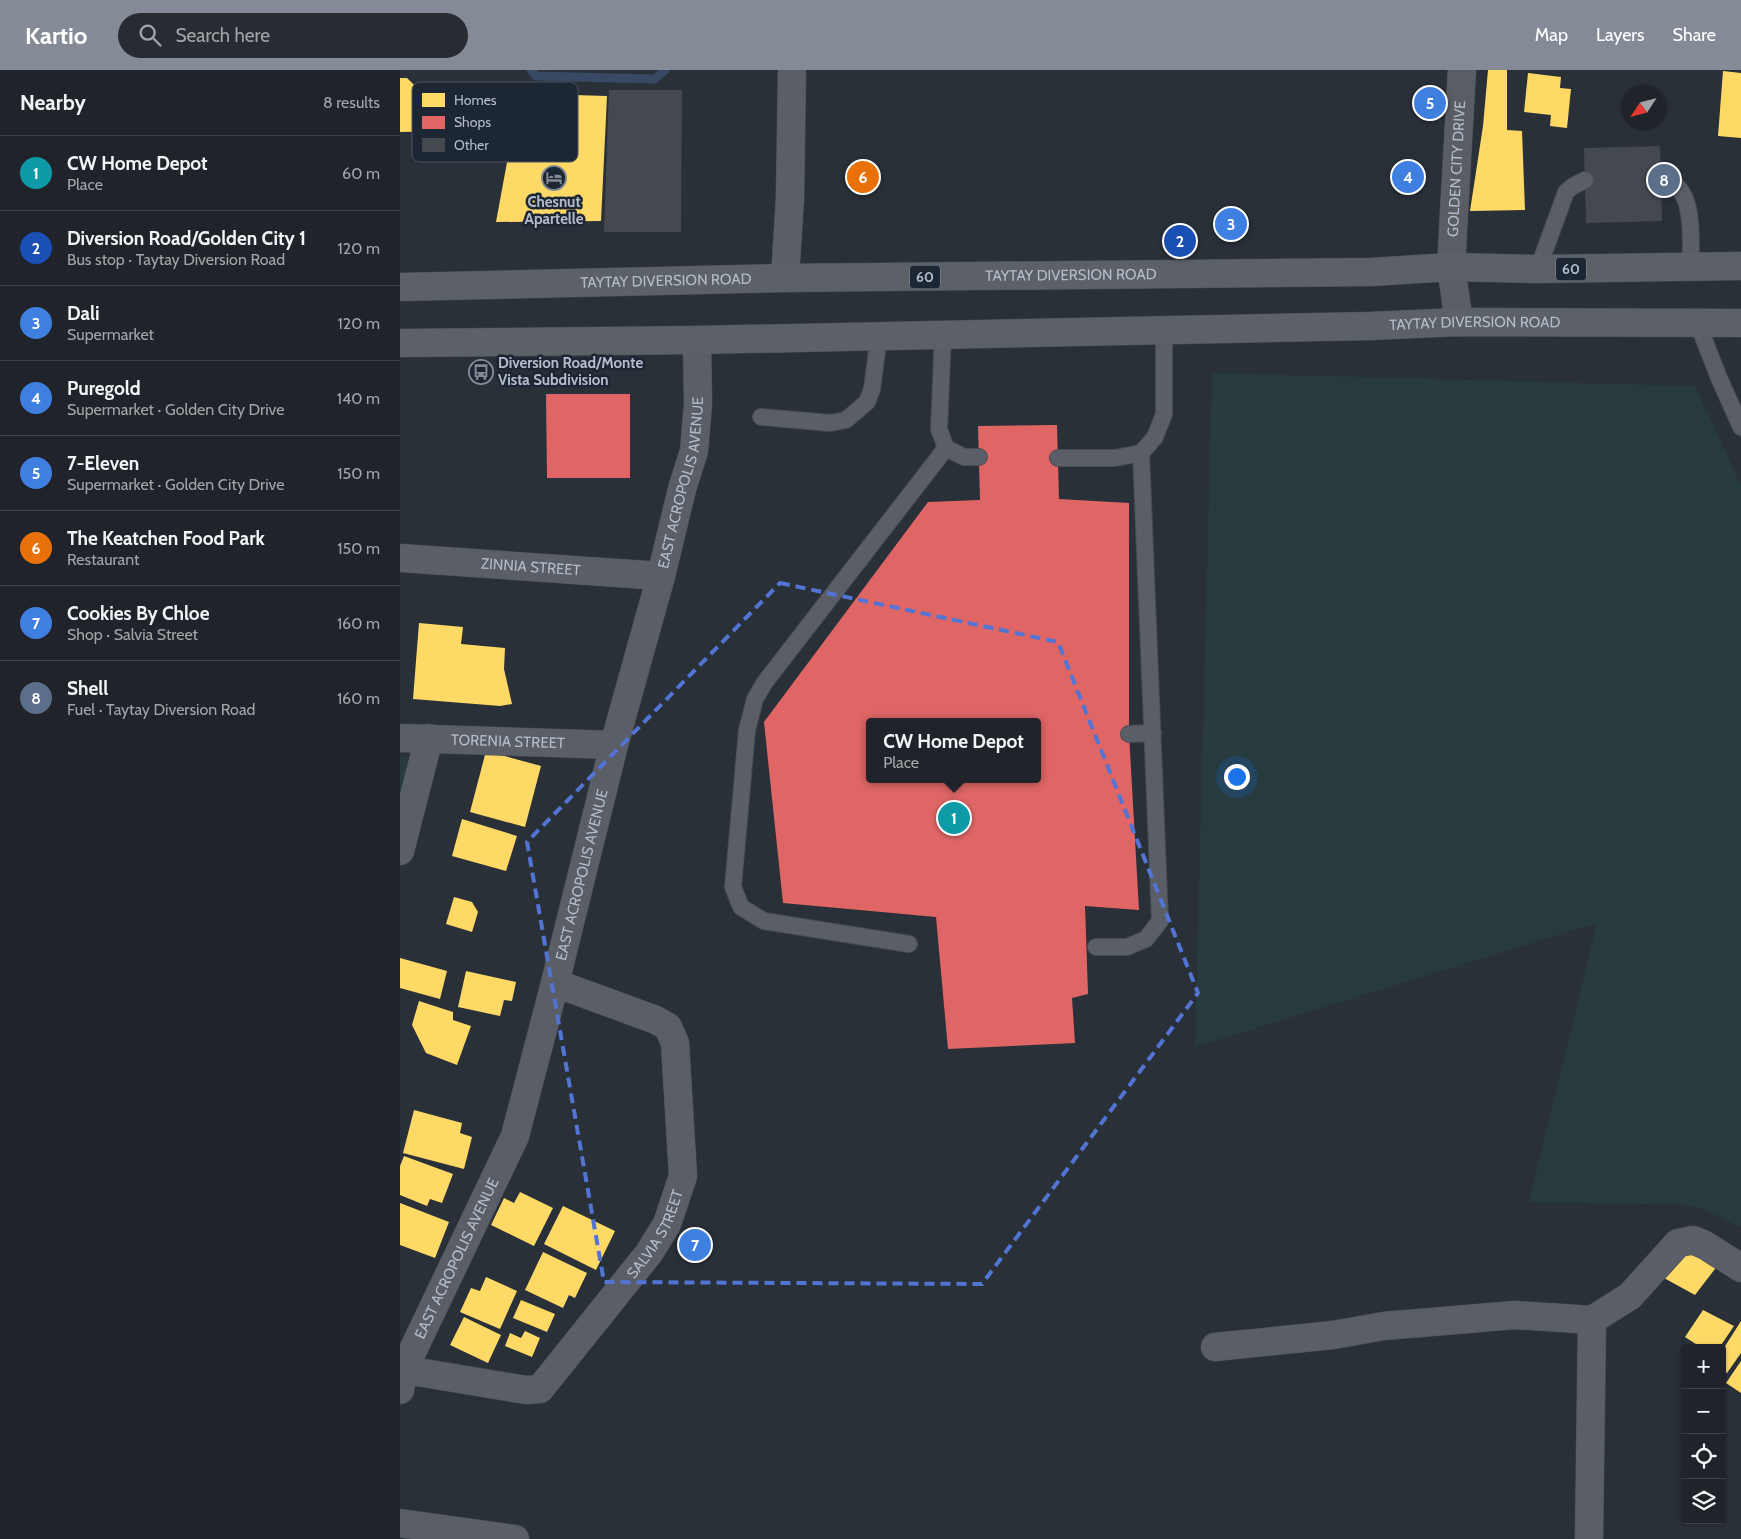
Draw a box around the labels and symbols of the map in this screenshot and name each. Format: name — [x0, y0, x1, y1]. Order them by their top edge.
legend — [412, 82, 578, 162]
pin: 5 — [1414, 84, 1446, 122]
north arrow — [1621, 85, 1666, 130]
text: Homes — [454, 91, 497, 109]
street label: GOLDEN CITY DRIVE — [1444, 100, 1469, 237]
text: Shops — [454, 113, 491, 131]
text: Other — [454, 136, 489, 154]
pin: 6 — [847, 158, 879, 196]
pin: 4 — [1392, 158, 1424, 196]
pin: 8 — [1648, 161, 1680, 199]
hotel icon: Chesnut Apartelle — [541, 165, 567, 191]
place label: Chesnut Apartelle — [525, 193, 584, 228]
pin: 3 — [1215, 205, 1247, 243]
pin: 2 — [1164, 222, 1196, 260]
road number: 60 — [1556, 258, 1586, 280]
street label: TAYTAY DIVERSION ROAD — [985, 265, 1157, 285]
road number: 60 — [910, 266, 940, 288]
street label: TAYTAY DIVERSION ROAD — [580, 270, 752, 292]
street label: TAYTAY DIVERSION ROAD — [1389, 313, 1561, 334]
place label: Diversion Road/Monte Vista Subdivision — [498, 354, 643, 389]
bus stop icon: Diversion Road/Monte Vista Subdivision — [468, 359, 494, 385]
street label: EAST ACROPOLIS AVENUE — [654, 397, 707, 571]
street label: ZINNIA STREET — [480, 555, 581, 579]
street label: TORENIA STREET — [451, 731, 565, 752]
your location — [1224, 764, 1250, 790]
street label: EAST ACROPOLIS AVENUE — [552, 787, 612, 962]
pin: 1 — [938, 799, 970, 837]
street label: EAST ACROPOLIS AVENUE — [411, 1175, 503, 1342]
street label: SALVIA STREET — [623, 1187, 687, 1282]
pin: 7 — [679, 1226, 711, 1264]

